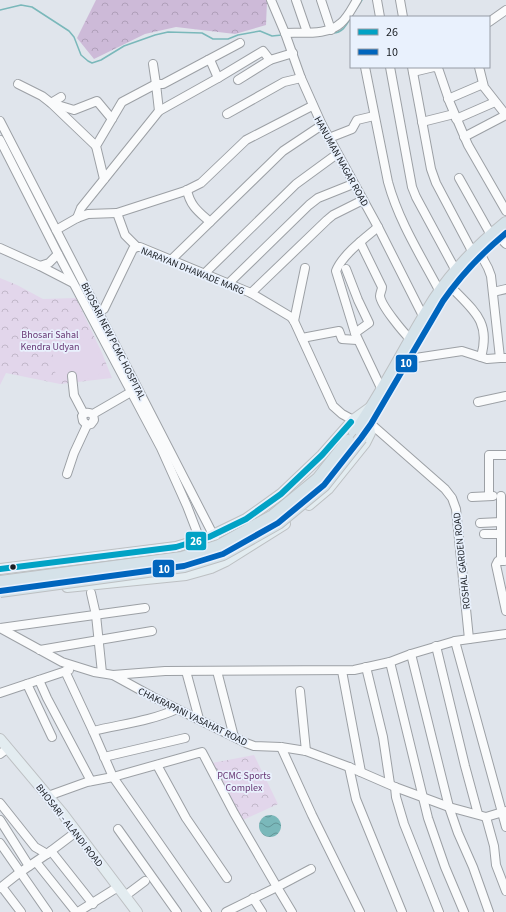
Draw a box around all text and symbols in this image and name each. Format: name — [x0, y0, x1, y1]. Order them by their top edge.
legend — [350, 16, 490, 68]
text: 26 — [386, 24, 398, 41]
text: 10 — [386, 44, 398, 61]
street label: HANUMAN NAGAR ROAD — [311, 114, 372, 209]
street label: NARAYAN DHAWADE MARG — [139, 244, 247, 298]
street label: BHOSARI NEW PCMC HOSPITAL — [77, 280, 149, 403]
park label: Bhosari Sahal Kendra Udyan — [21, 328, 79, 354]
line badge: 10 — [395, 354, 418, 373]
text: 10 — [400, 356, 412, 371]
street label: ROSHAL GARDEN ROAD — [450, 512, 474, 610]
line badge: 26 — [185, 531, 207, 551]
text: 26 — [190, 534, 202, 549]
line badge: 10 — [152, 559, 175, 578]
unlabelled marker — [8, 562, 18, 572]
text: 10 — [158, 562, 170, 577]
street label: CHAKRAPANI VASAHAT ROAD — [136, 684, 250, 750]
park label: PCMC Sports Complex — [217, 769, 271, 795]
street label: BHOSARI - ALANDI ROAD — [32, 781, 106, 870]

